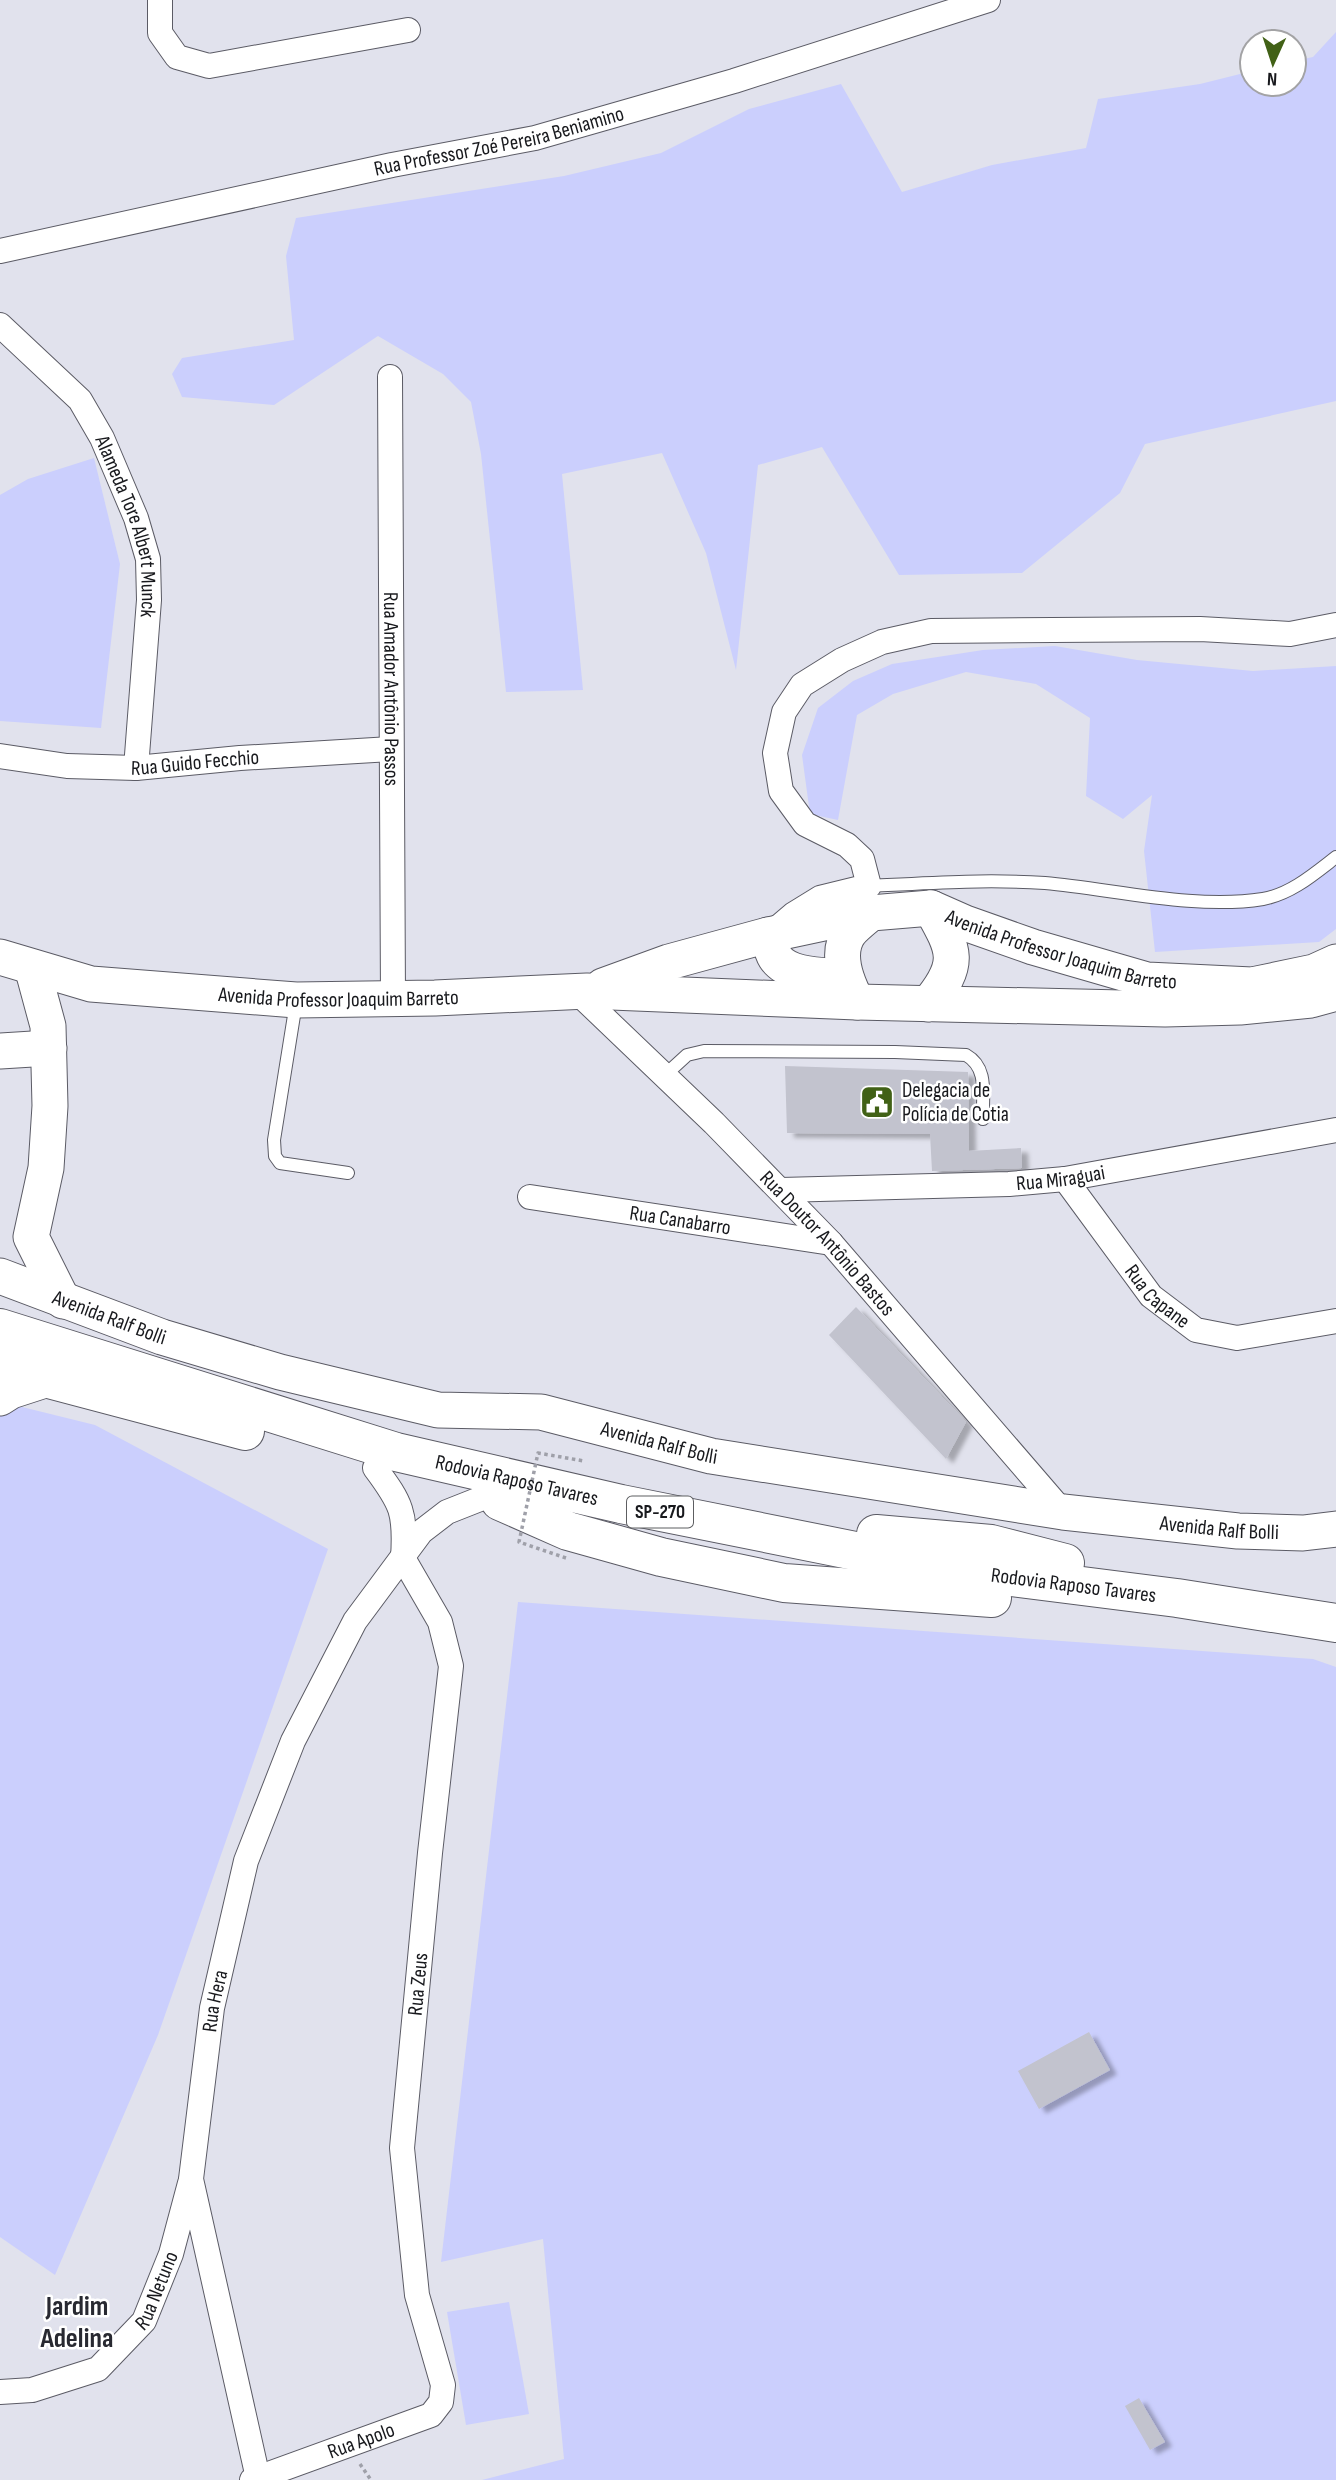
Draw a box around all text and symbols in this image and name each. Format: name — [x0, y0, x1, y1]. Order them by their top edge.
north arrow — [1238, 28, 1308, 98]
text: N — [1267, 67, 1278, 90]
street label: Rua Professor Zoé Pereira Beniamino — [372, 101, 627, 181]
street label: Alameda Tore Albert Munck — [90, 431, 162, 619]
street label: Rua Amador Antônio Passos — [379, 592, 404, 786]
street label: Rua Guido Fecchio — [131, 744, 260, 781]
street label: Avenida Professor Joaquim Barreto — [941, 903, 1177, 994]
street label: Avenida Professor Joaquim Barreto — [216, 981, 459, 1013]
place label: Delegacia de Polícia de Cotia — [902, 1078, 1009, 1127]
public building icon: Delegacia de Polícia de Cotia — [858, 1083, 896, 1121]
street label: Rua Miraguai — [1015, 1160, 1107, 1196]
street label: Rua Doutor Antônio Bastos — [755, 1165, 901, 1321]
street label: Rua Canabarro — [628, 1200, 733, 1240]
street label: Rua Capane — [1119, 1259, 1195, 1334]
street label: Avenida Ralf Bolli — [48, 1284, 169, 1350]
street label: Avenida Ralf Bolli — [597, 1415, 719, 1469]
street label: Rodovia Raposo Tavares — [433, 1449, 601, 1511]
road number: SP-270 — [627, 1496, 693, 1528]
street label: Avenida Ralf Bolli — [1158, 1510, 1279, 1545]
street label: Rodovia Raposo Tavares — [990, 1562, 1158, 1608]
street label: Rua Zeus — [402, 1952, 433, 2017]
street label: Rua Hera — [197, 1967, 233, 2033]
street label: Rua Netuno — [130, 2248, 183, 2335]
district label: Jardim Adelina — [40, 2290, 113, 2355]
street label: Rua Apolo — [324, 2417, 398, 2464]

